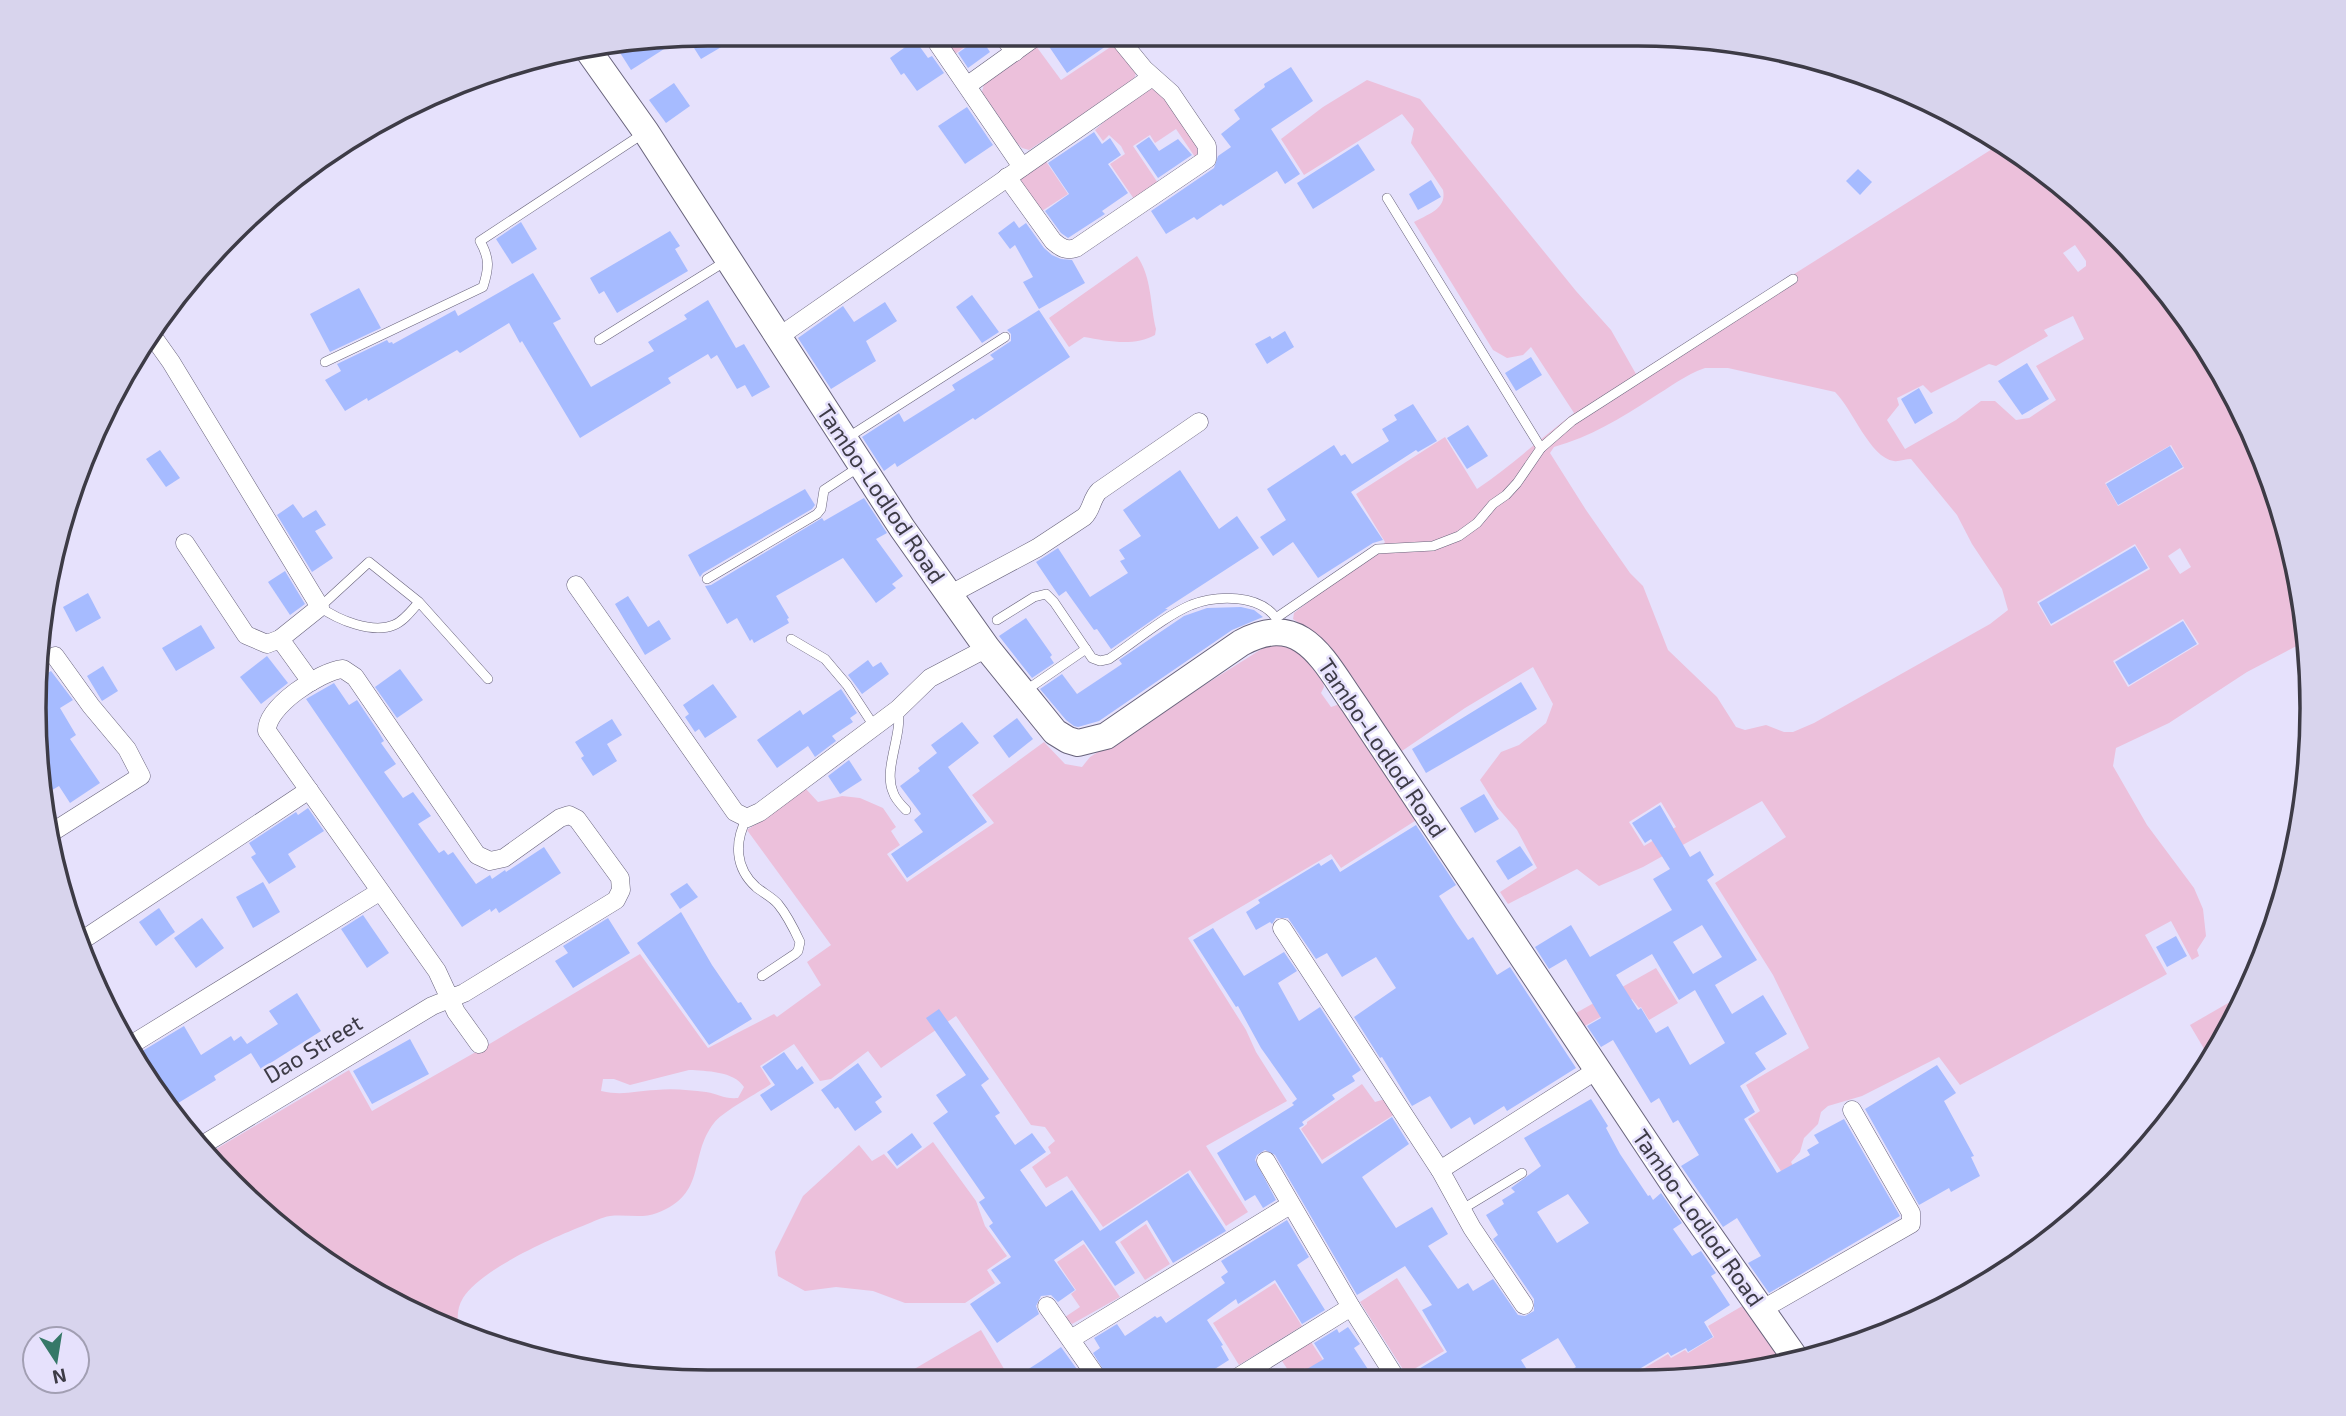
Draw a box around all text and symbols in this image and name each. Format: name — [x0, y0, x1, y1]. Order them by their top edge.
street label: Tambo-Lodlod Road — [812, 399, 952, 588]
street label: Tambo-Lodlod Road — [1313, 653, 1453, 842]
street label: Dao Street — [258, 1008, 367, 1088]
street label: Tambo-Lodlod Road — [1627, 1124, 1770, 1311]
north arrow — [21, 1325, 91, 1395]
text: N — [51, 1364, 69, 1390]

